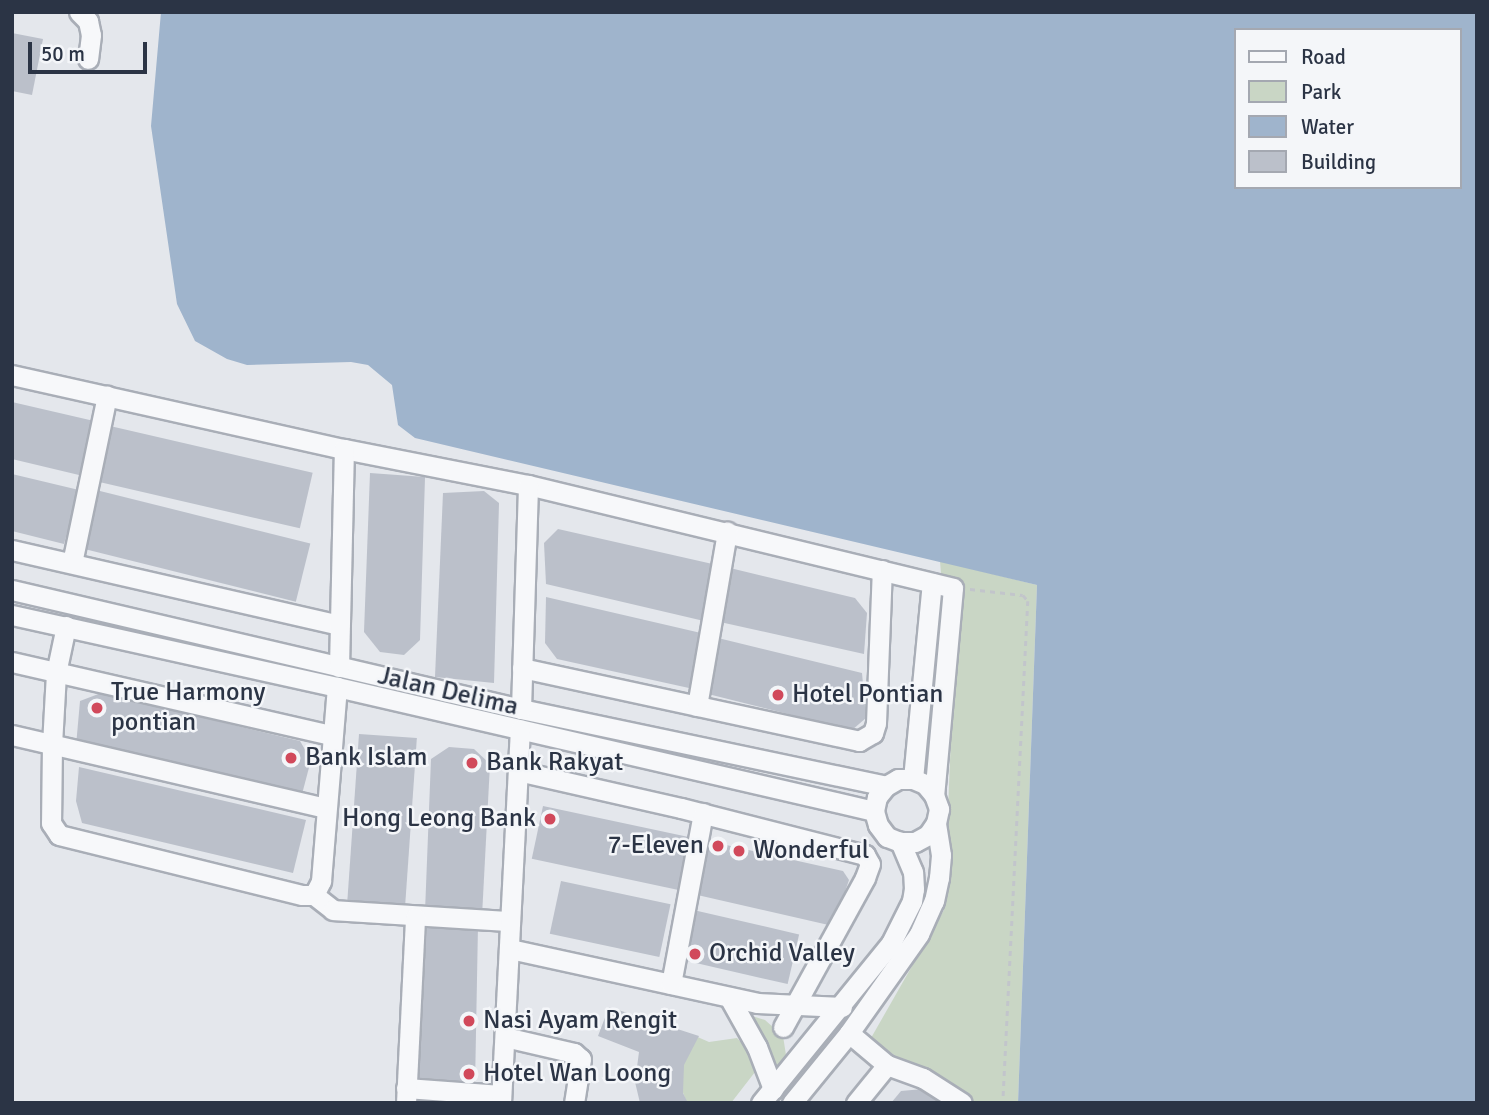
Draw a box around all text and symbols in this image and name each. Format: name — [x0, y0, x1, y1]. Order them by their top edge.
scale bar — [32, 28, 150, 72]
legend — [1234, 28, 1461, 189]
text: 50 m — [41, 41, 85, 67]
text: Road — [1301, 44, 1346, 70]
text: Park — [1301, 79, 1341, 105]
text: Water — [1301, 114, 1354, 140]
text: Building — [1301, 149, 1376, 175]
street label: Jalan Delima — [375, 661, 521, 723]
place label: True Harmony pontian — [111, 677, 265, 738]
place label: Hotel Pontian — [792, 679, 943, 711]
marker: Hotel Pontian — [770, 687, 786, 703]
marker: True Harmony pontian — [89, 700, 105, 716]
place label: Bank Islam — [305, 742, 427, 774]
place label: Bank Rakyat — [486, 747, 623, 779]
marker: Bank Islam — [283, 750, 299, 766]
marker: Bank Rakyat — [464, 755, 480, 771]
place label: Hong Leong Bank — [342, 803, 536, 835]
marker: Hong Leong Bank — [542, 811, 558, 827]
place label: 7-Eleven — [607, 830, 704, 862]
place label: Wonderful — [753, 835, 869, 867]
marker: 7-Eleven — [710, 838, 726, 854]
marker: Wonderful — [731, 843, 747, 859]
place label: Orchid Valley — [709, 938, 855, 970]
marker: Orchid Valley — [687, 946, 703, 962]
place label: Nasi Ayam Rengit — [483, 1005, 677, 1037]
marker: Nasi Ayam Rengit — [461, 1013, 477, 1029]
place label: Hotel Wan Loong — [483, 1058, 671, 1090]
marker: Hotel Wan Loong — [461, 1066, 477, 1082]

